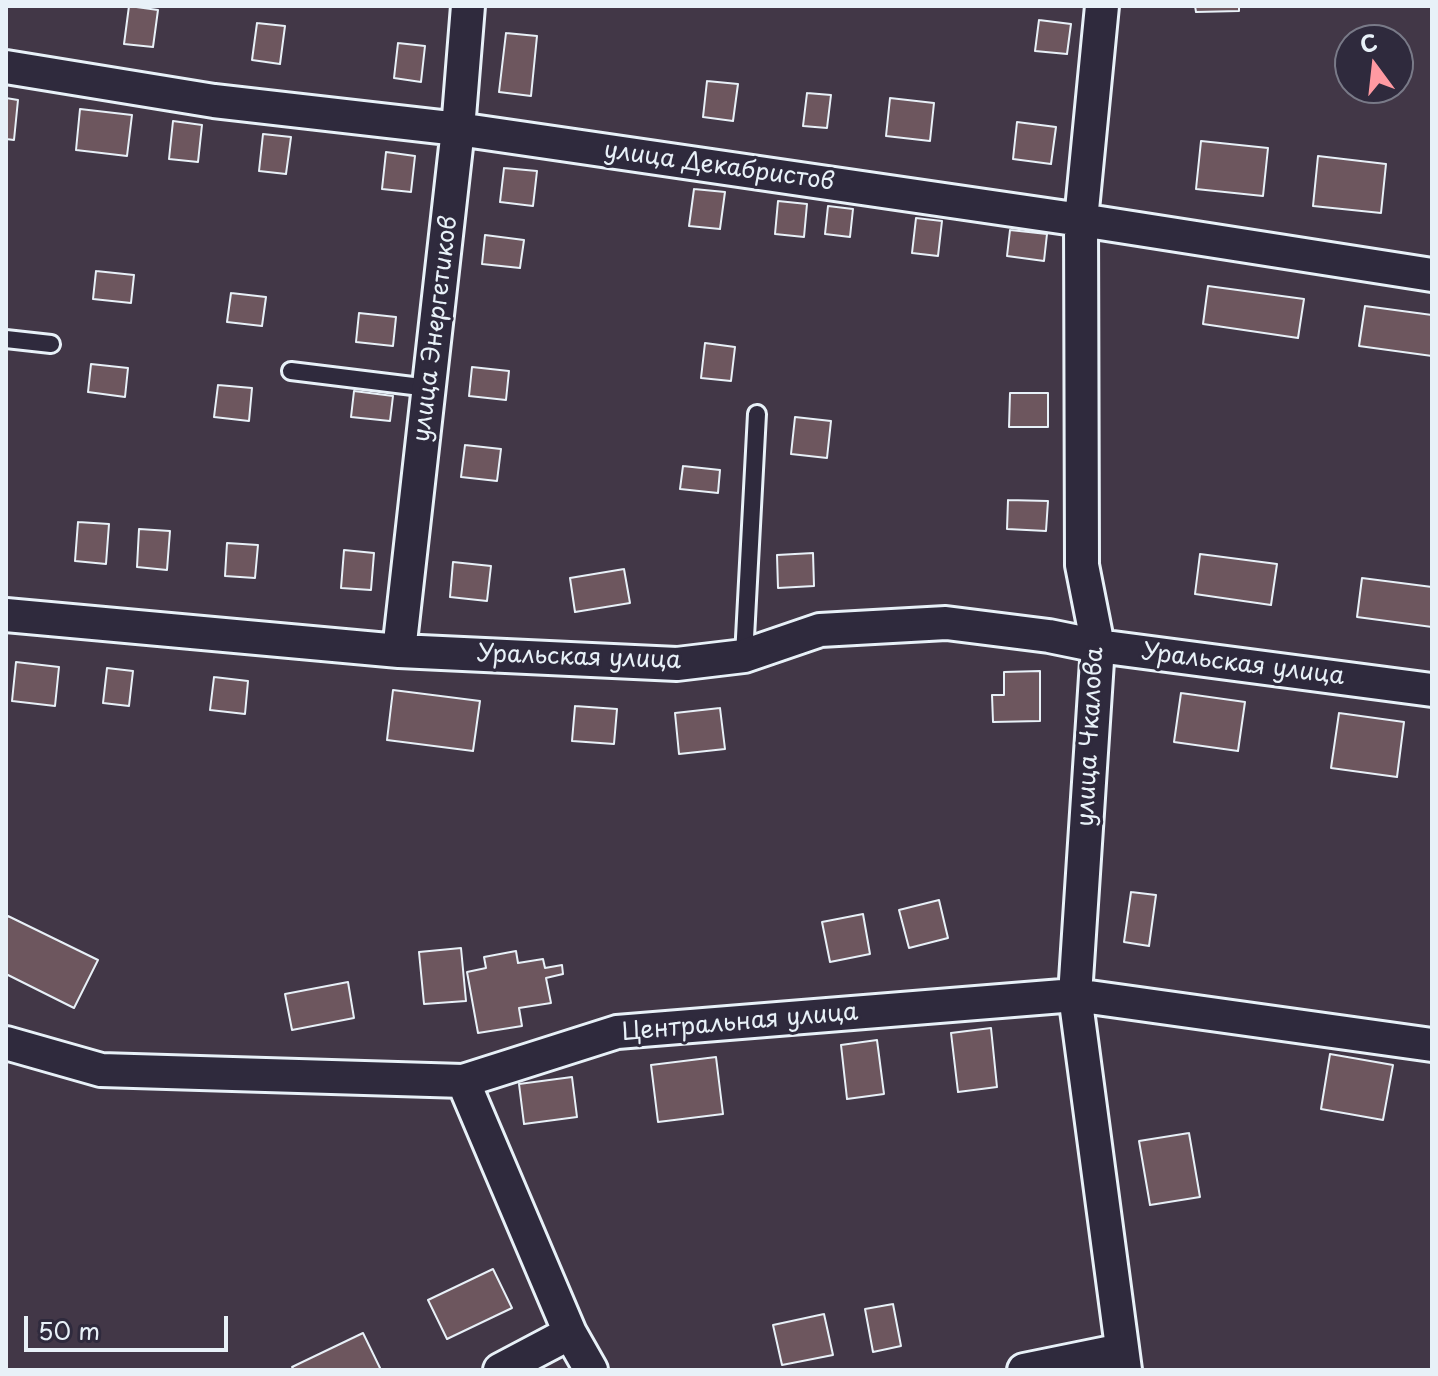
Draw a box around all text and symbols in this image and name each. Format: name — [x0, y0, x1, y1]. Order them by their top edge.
north arrow — [1334, 24, 1414, 104]
text: С — [1356, 24, 1380, 60]
street label: улица Декабристов — [602, 137, 836, 197]
street label: улица Энергетиков — [408, 214, 464, 444]
street label: Уральская улица — [1140, 638, 1346, 692]
street label: Уральская улица — [477, 640, 681, 676]
street label: улица Чкалова — [1072, 646, 1110, 828]
street label: Центральная улица — [621, 998, 859, 1048]
scale bar — [28, 1300, 232, 1350]
text: 50 m — [38, 1312, 100, 1348]

